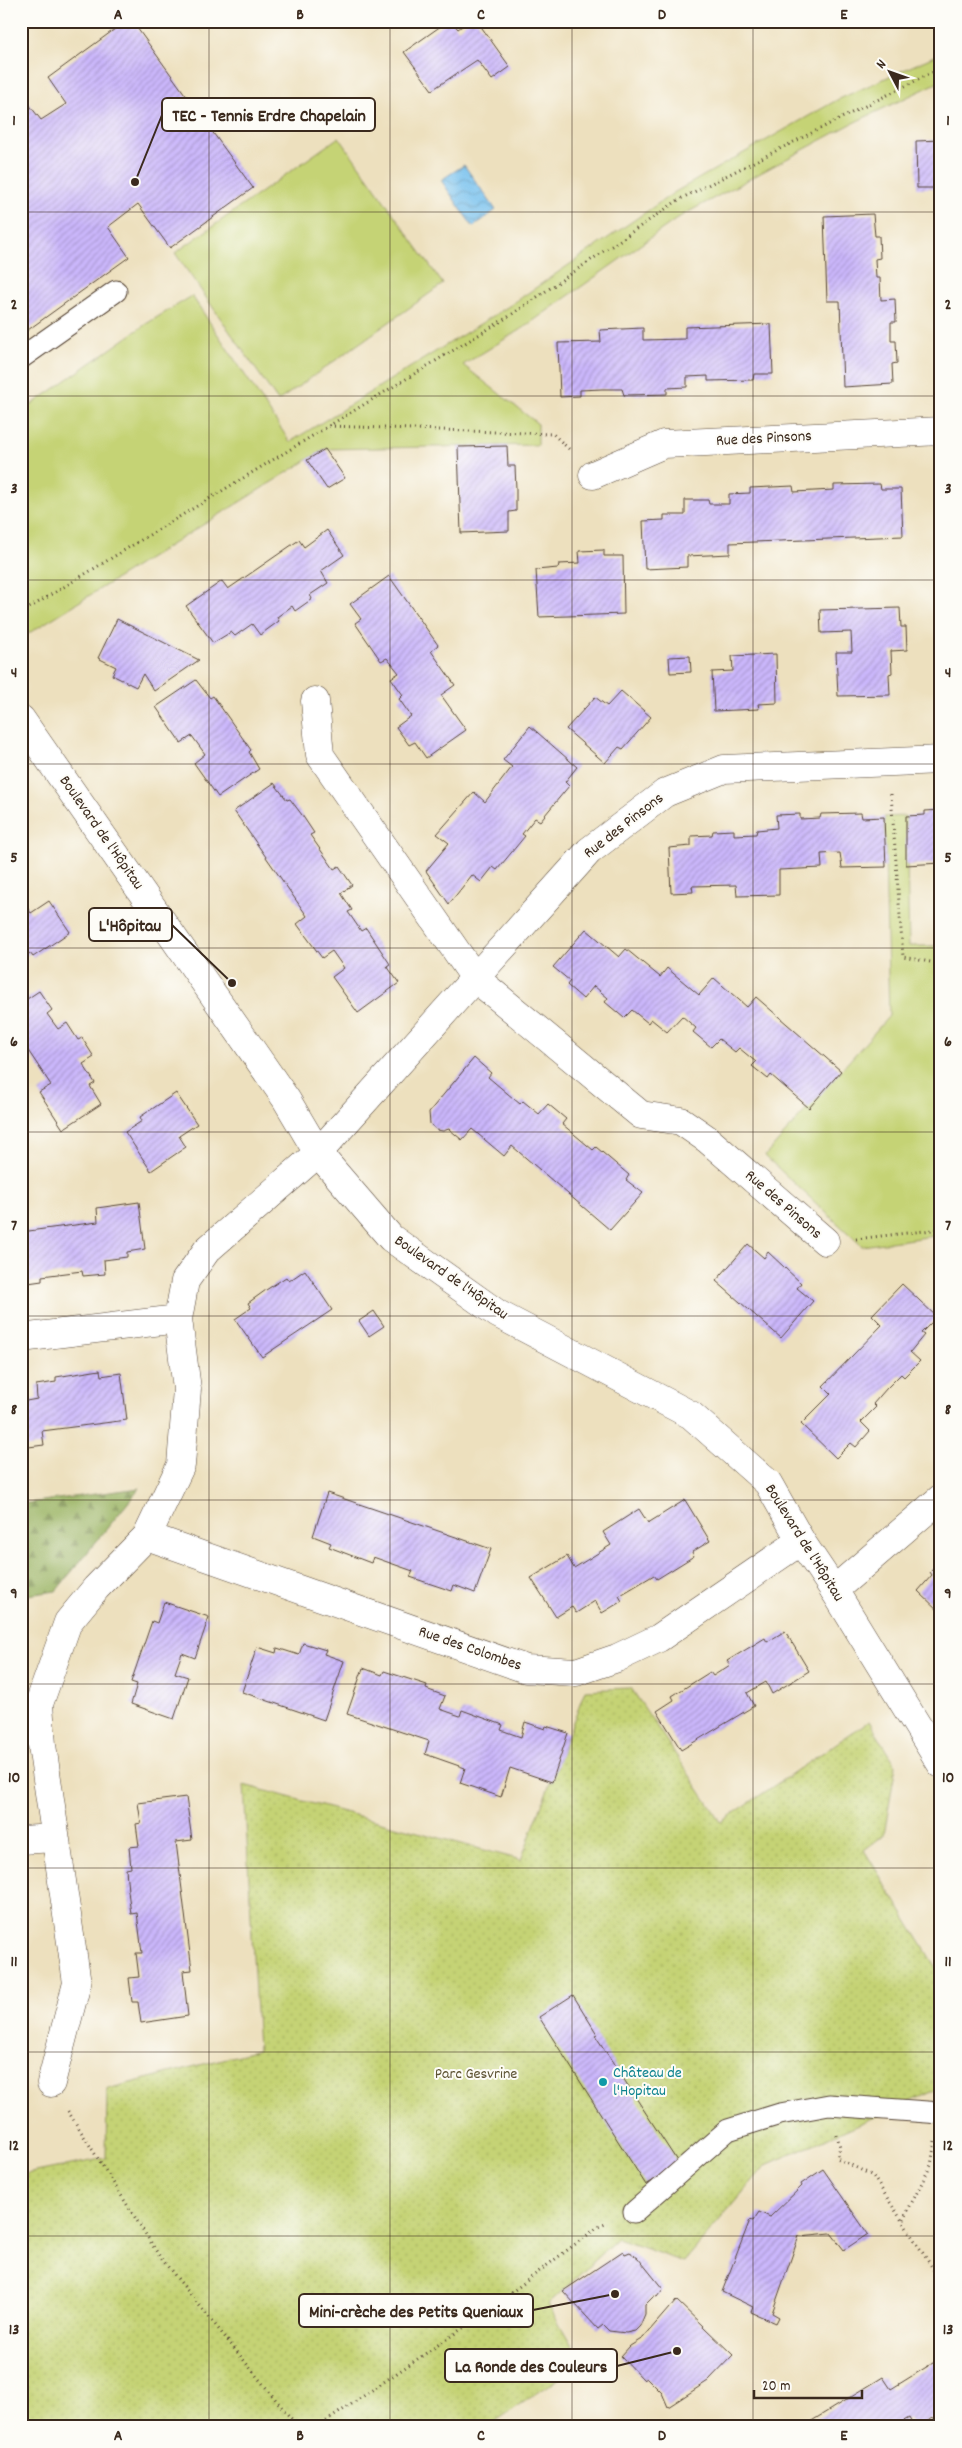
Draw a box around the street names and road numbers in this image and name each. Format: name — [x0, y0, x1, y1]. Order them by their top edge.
street label: Rue des Pinsons — [716, 425, 813, 453]
street label: Boulevard de l'Hôpitau — [53, 771, 149, 895]
street label: Rue des Pinsons — [579, 787, 669, 865]
street label: Rue des Pinsons — [739, 1165, 827, 1245]
street label: Boulevard de l'Hôpitau — [389, 1230, 513, 1326]
street label: Boulevard de l'Hôpitau — [759, 1480, 850, 1606]
street label: Rue des Colombes — [415, 1621, 525, 1678]

